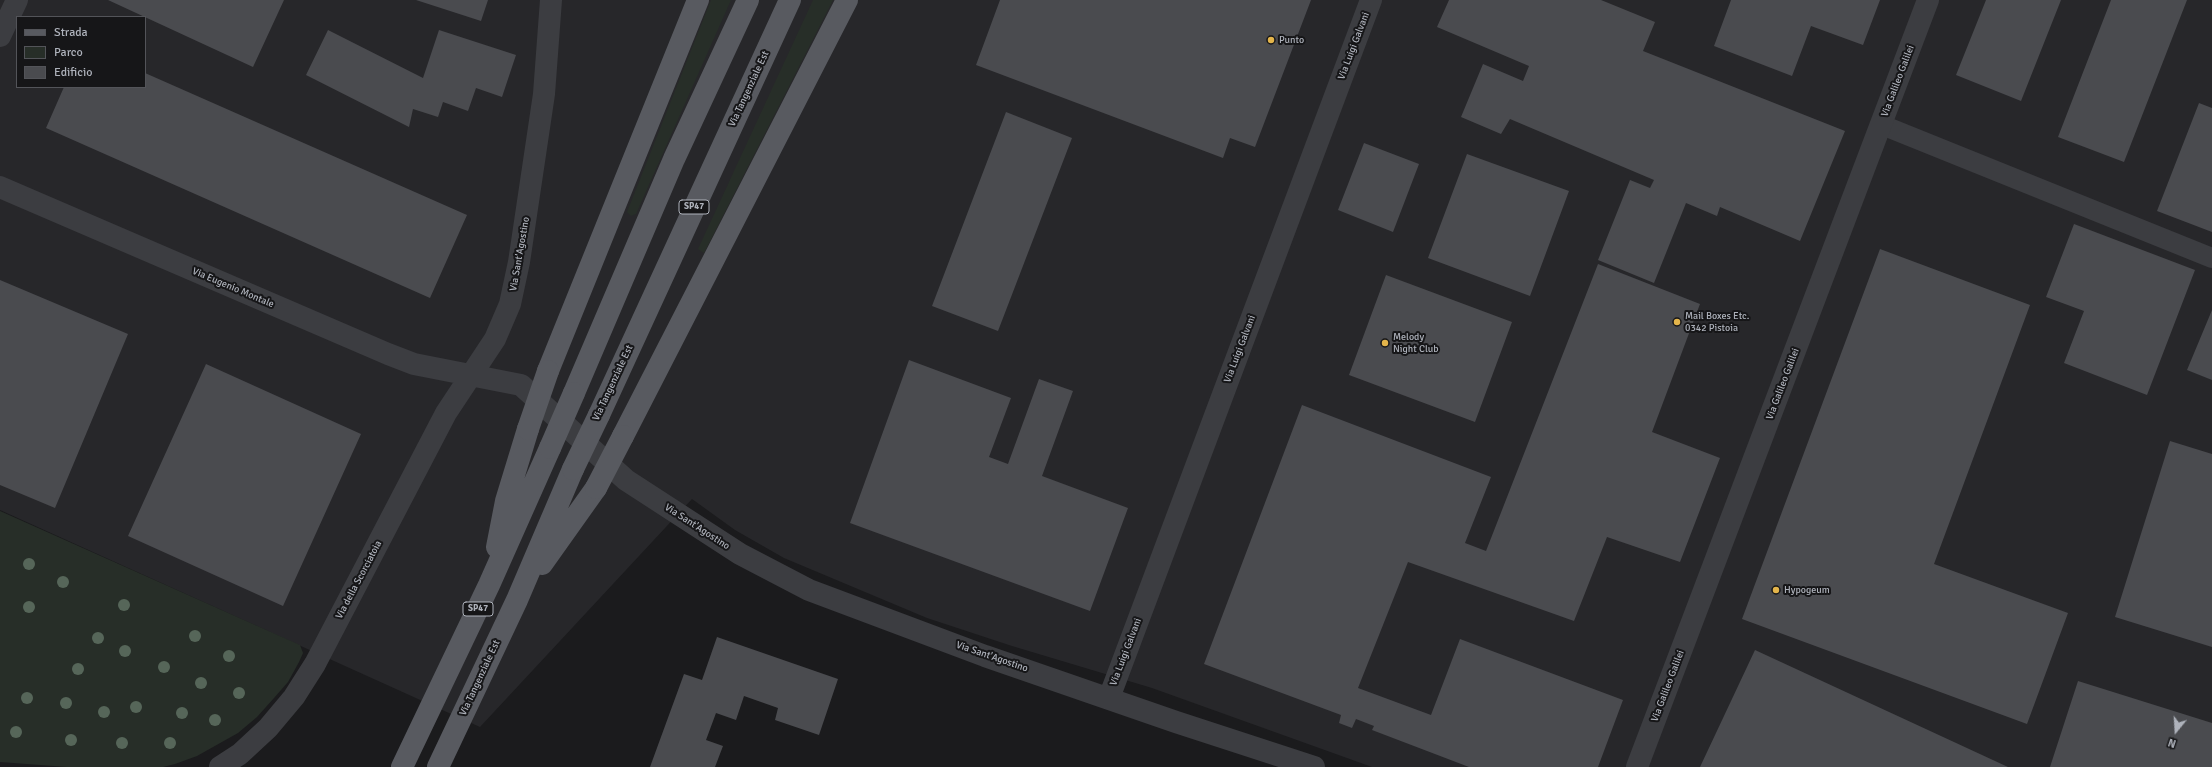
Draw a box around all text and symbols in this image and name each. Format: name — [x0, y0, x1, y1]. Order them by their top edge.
street label: Via Luigi Galvani — [1336, 11, 1372, 81]
legend — [16, 16, 146, 88]
text: Strada — [54, 25, 88, 40]
place label: Punto — [1279, 34, 1304, 46]
marker: Punto — [1266, 35, 1276, 45]
street label: Via Galileo Galilei — [1879, 44, 1917, 118]
text: Parco — [54, 45, 83, 60]
street label: Via Tangenziale Est — [726, 49, 772, 129]
text: Edificio — [54, 65, 92, 80]
road number: SP47 — [679, 200, 709, 214]
street label: Via Sant'Agostino — [508, 216, 532, 292]
street label: Via Eugenio Montale — [190, 265, 276, 311]
place label: Mail Boxes Etc. 0342 Pistoia — [1685, 310, 1749, 334]
street label: Via Luigi Galvani — [1222, 314, 1258, 384]
marker: Mail Boxes Etc. 0342 Pistoia — [1672, 317, 1682, 327]
place label: Melody Night Club — [1393, 331, 1439, 354]
marker: Melody Night Club — [1380, 338, 1390, 348]
street label: Via Tangenziale Est — [590, 343, 636, 423]
street label: Via Galileo Galilei — [1764, 347, 1802, 421]
street label: Via Sant'Agostino — [662, 501, 732, 553]
street label: Via della Scorciatoia — [333, 539, 385, 621]
place label: Hypogeum — [1784, 584, 1830, 596]
marker: Hypogeum — [1771, 585, 1781, 595]
road number: SP47 — [463, 602, 493, 616]
street label: Via Luigi Galvani — [1108, 617, 1144, 687]
street label: Via Tangenziale Est — [457, 638, 503, 718]
street label: Via Sant'Agostino — [954, 639, 1030, 675]
street label: Via Galileo Galilei — [1649, 649, 1687, 723]
north arrow — [2156, 711, 2196, 751]
text: N — [2166, 736, 2178, 750]

